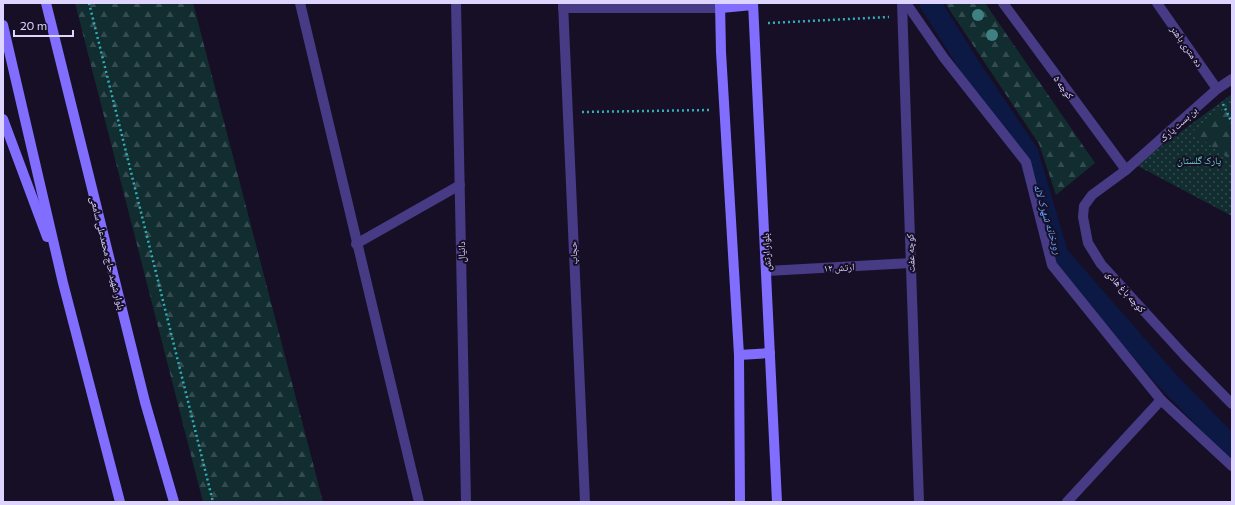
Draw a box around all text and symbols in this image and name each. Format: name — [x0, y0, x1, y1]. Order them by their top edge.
scale bar — [14, 12, 73, 38]
text: 20 m — [20, 18, 47, 32]
street label: ده متری باهنر — [1167, 22, 1206, 70]
street label: کوچه ۵ — [1051, 73, 1077, 102]
street label: بن بست پارک — [1157, 104, 1200, 145]
park label: پارک گلستان — [1177, 154, 1221, 167]
water label: رودخانه شهرک لاله — [1031, 182, 1065, 256]
street label: بلوار شهید حاج محمدعلی سامعی — [87, 195, 128, 312]
street label: بلوار ارتش — [759, 232, 774, 271]
street label: کوچه عفت — [903, 233, 918, 273]
street label: دانیال — [455, 241, 468, 263]
street label: حجاب — [567, 241, 580, 265]
street label: ارتش ۱۲ — [823, 260, 855, 275]
street label: کوچه باغ هادی — [1103, 267, 1148, 315]

